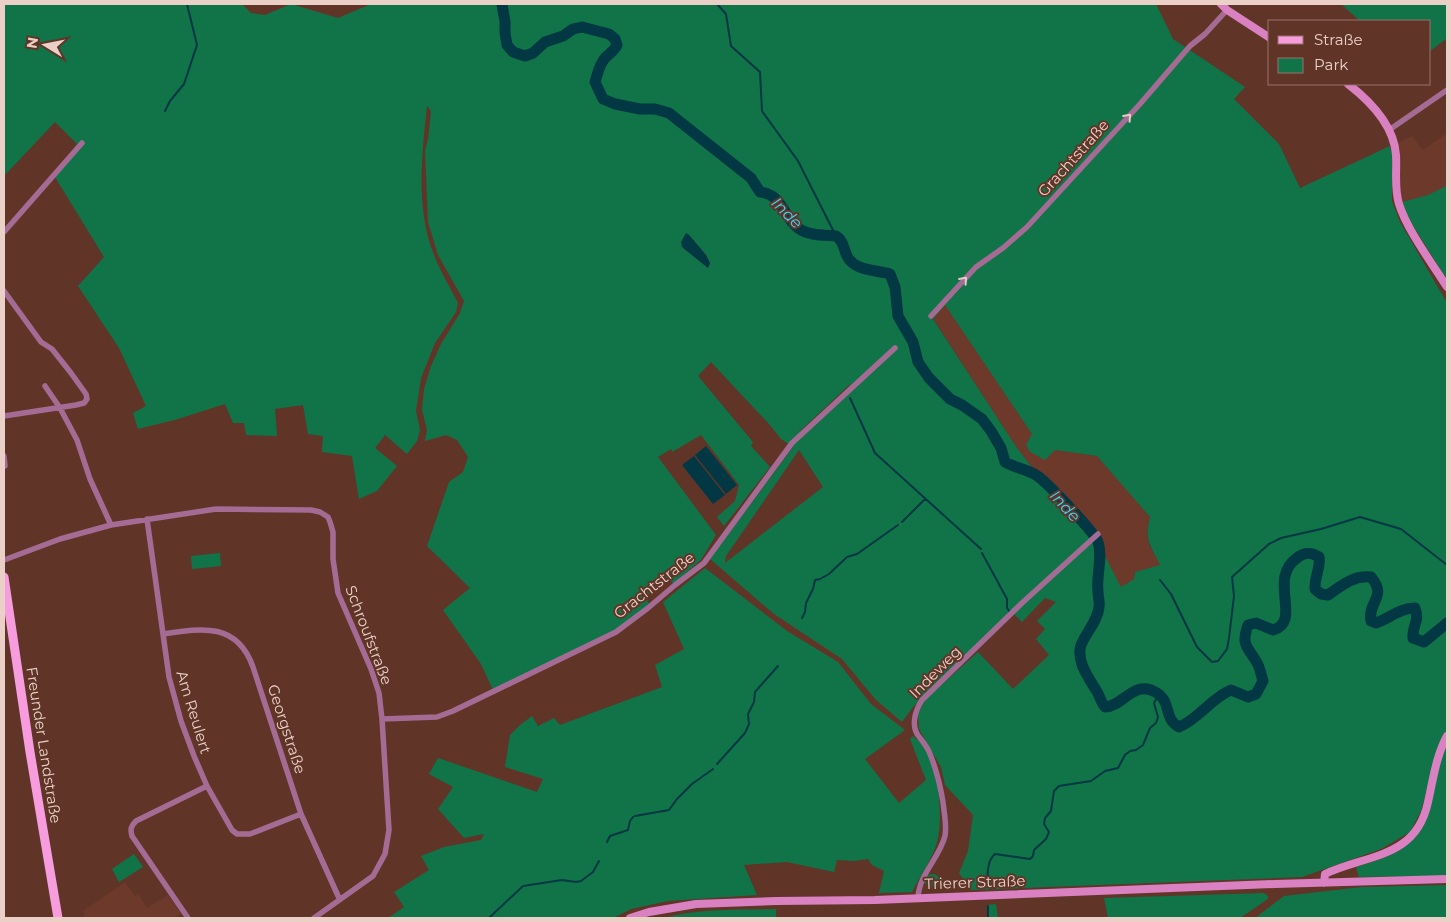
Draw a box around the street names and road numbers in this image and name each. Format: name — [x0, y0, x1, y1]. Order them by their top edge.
street label: Grachtstraße — [1033, 116, 1113, 200]
street label: Grachtstraße — [610, 548, 698, 622]
street label: Schroufstraße — [341, 583, 397, 687]
street label: Indeweg — [905, 642, 965, 702]
street label: Freunder Landstraße — [22, 665, 66, 825]
street label: Am Reulert — [172, 668, 216, 756]
street label: Georgstraße — [264, 682, 310, 776]
street label: Trierer Straße — [924, 871, 1026, 893]

